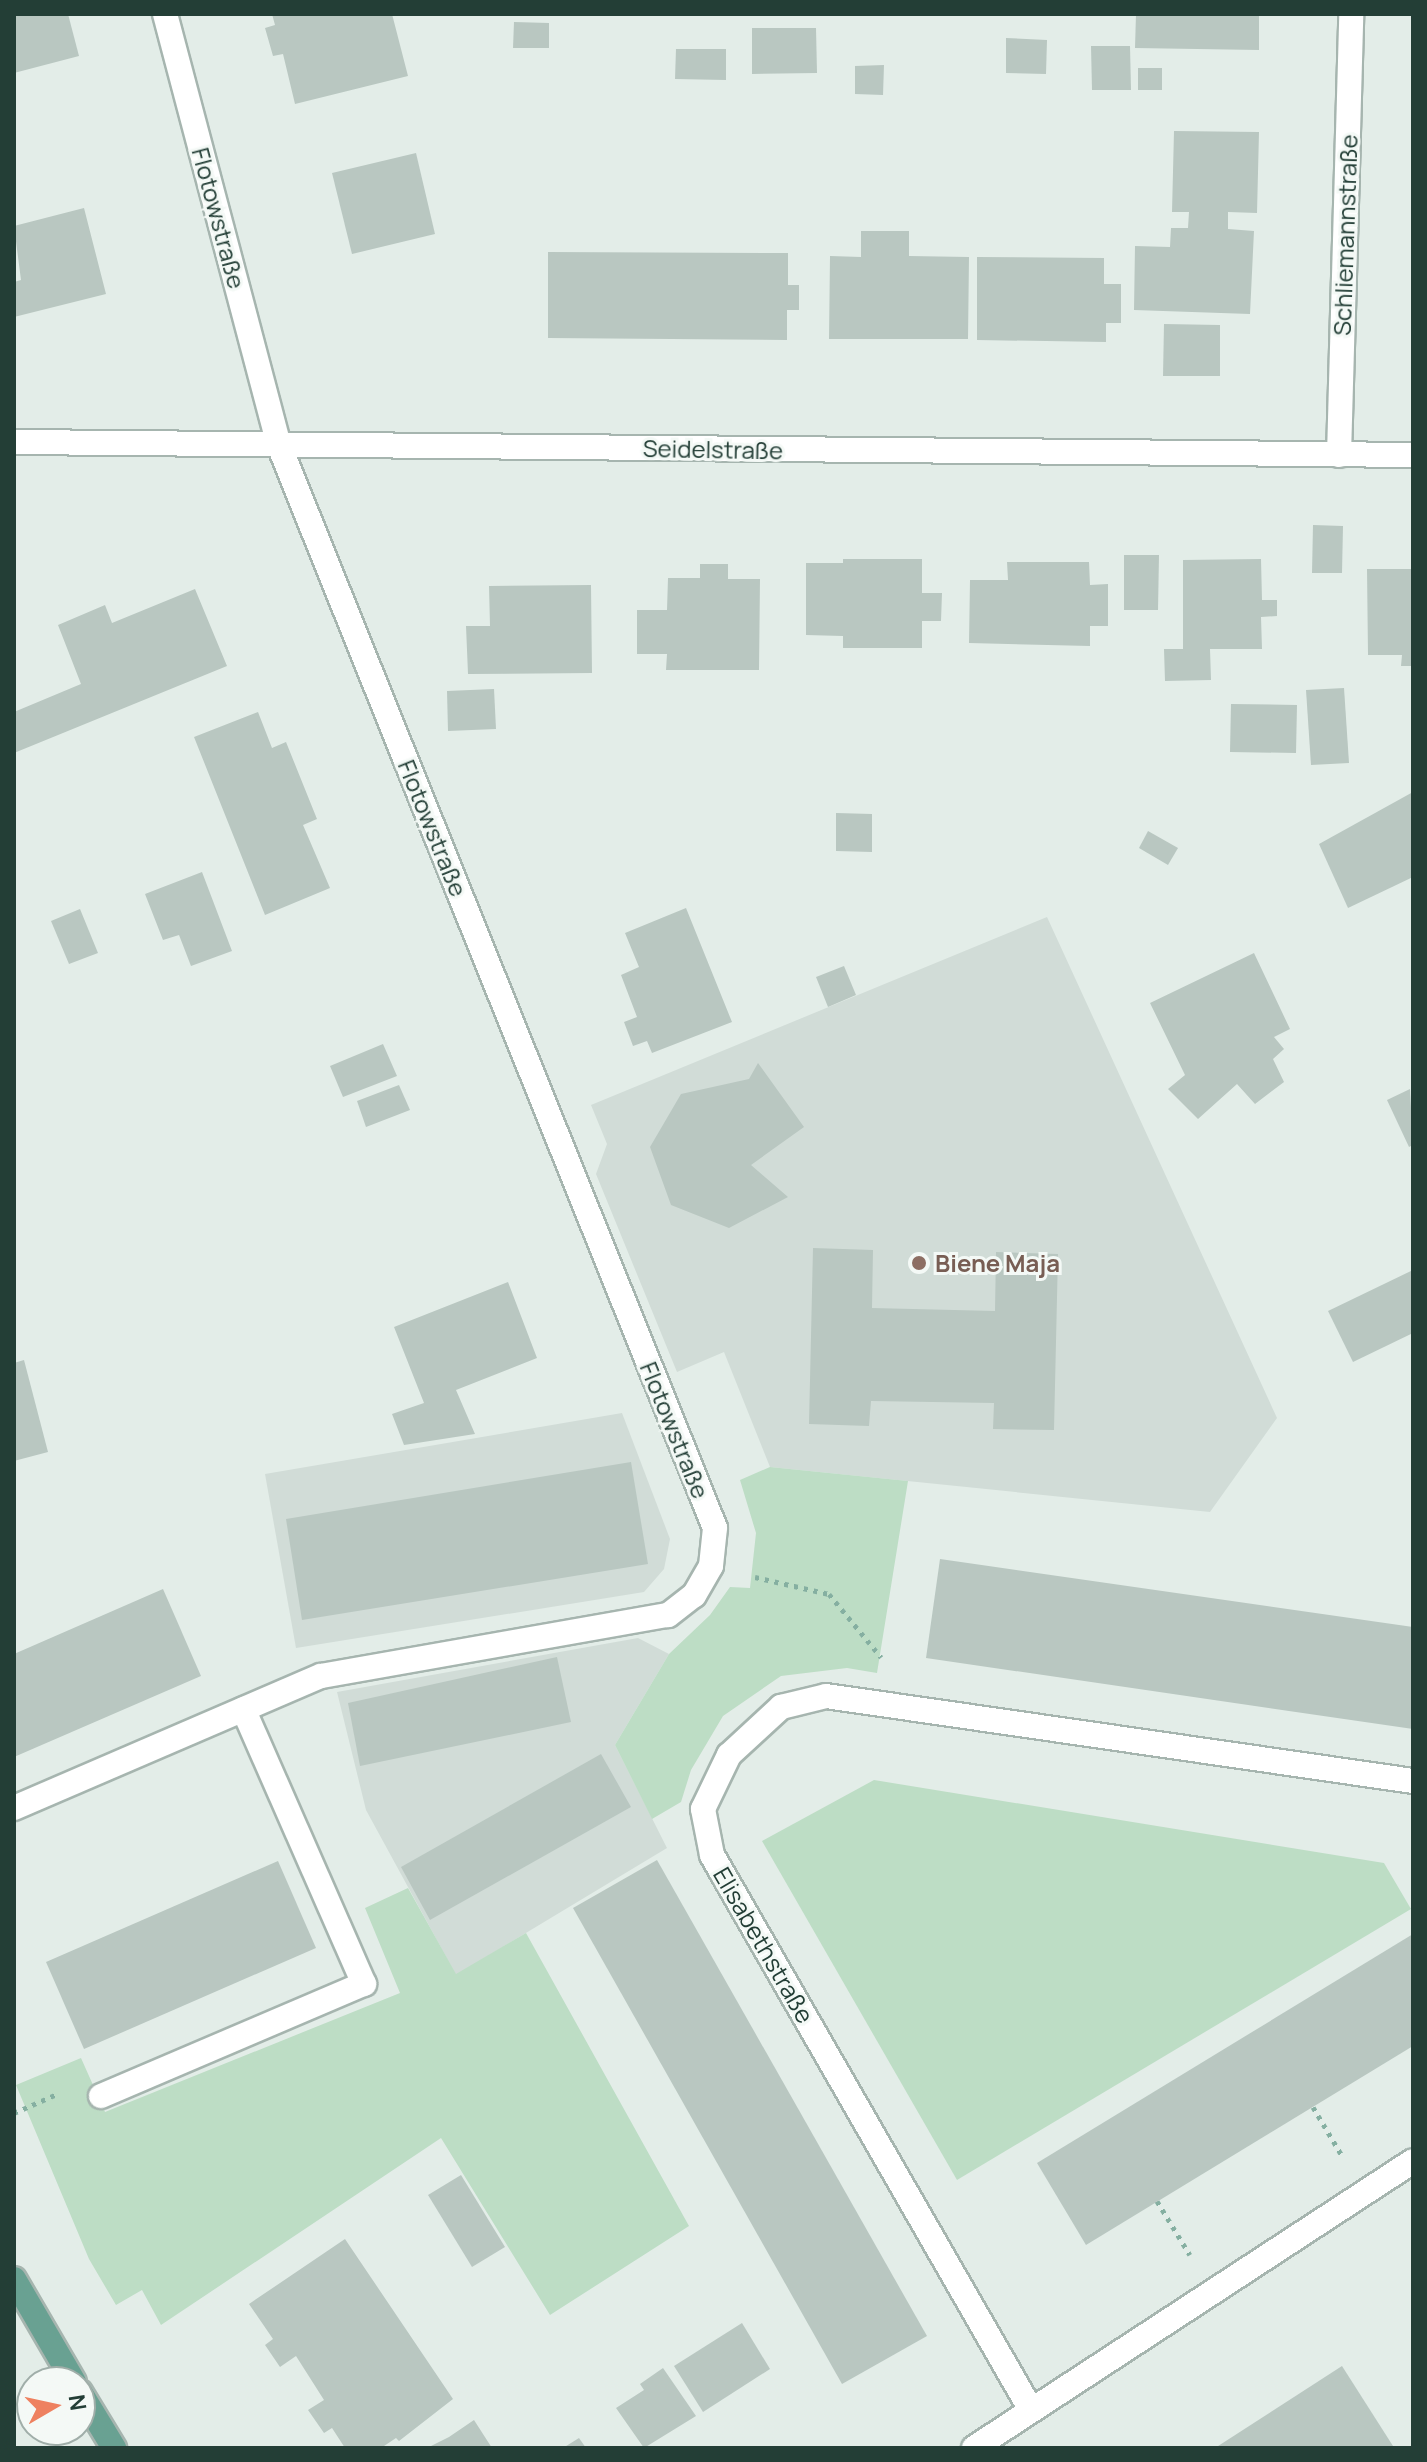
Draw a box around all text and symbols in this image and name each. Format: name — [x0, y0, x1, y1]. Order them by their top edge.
street label: Schliemannstraße — [1327, 134, 1363, 336]
street label: Flotowstraße — [186, 144, 252, 292]
street label: Seidelstraße — [643, 433, 783, 465]
street label: Flotowstraße — [393, 755, 473, 901]
place label: Biene Maja — [935, 1249, 1060, 1277]
marker: Biene Maja — [910, 1254, 928, 1272]
street label: Flotowstraße — [635, 1357, 715, 1503]
street label: Elisabethstraße — [708, 1862, 820, 2028]
north arrow — [16, 2366, 96, 2446]
text: N — [62, 2392, 94, 2413]

